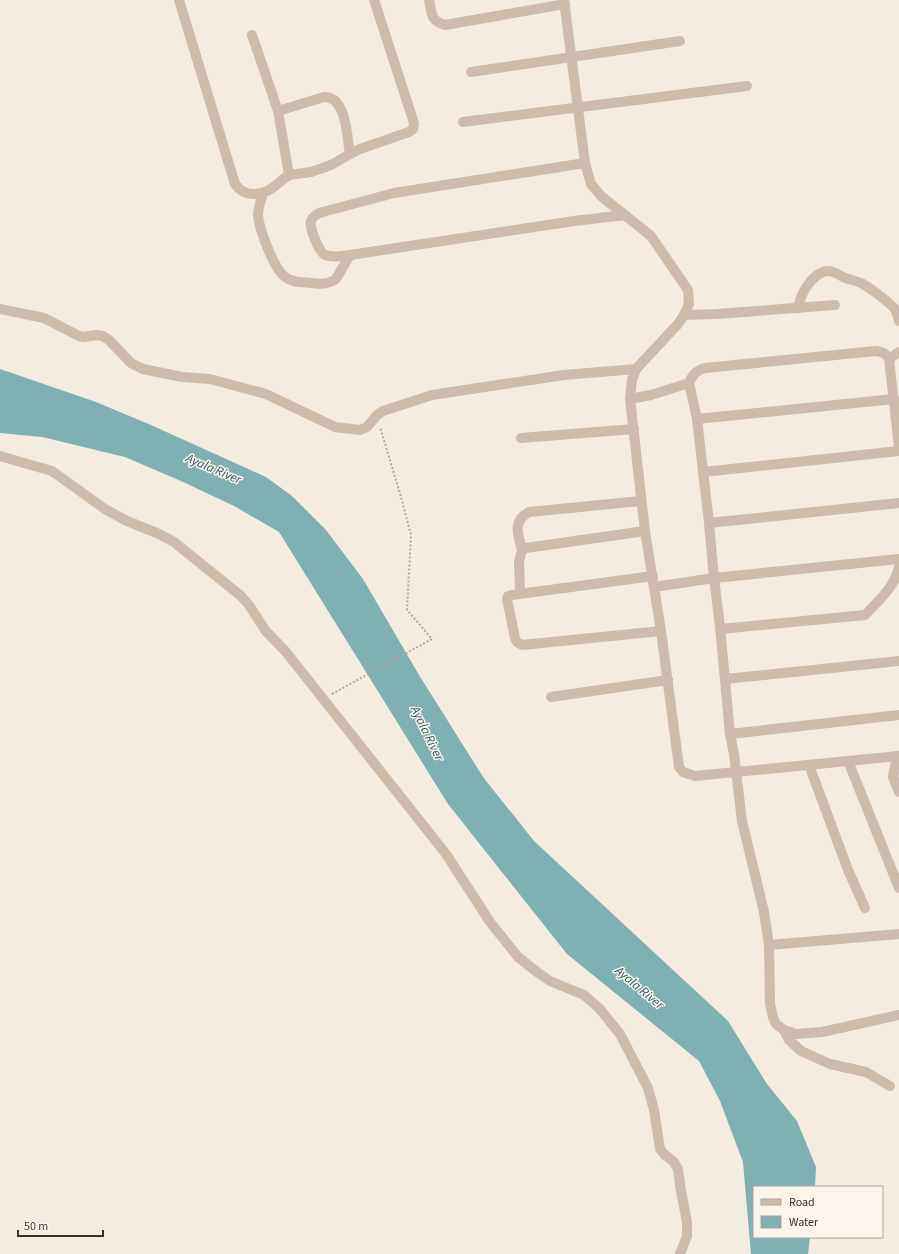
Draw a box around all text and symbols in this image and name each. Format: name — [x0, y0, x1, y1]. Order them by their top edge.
water label: Ayala River — [182, 449, 245, 489]
water label: Ayala River — [406, 702, 448, 764]
water label: Ayala River — [610, 961, 668, 1014]
legend — [753, 1186, 883, 1238]
text: Road — [789, 1194, 815, 1211]
scale bar — [18, 1212, 103, 1238]
text: Water — [789, 1214, 819, 1231]
text: 50 m — [24, 1218, 48, 1235]

